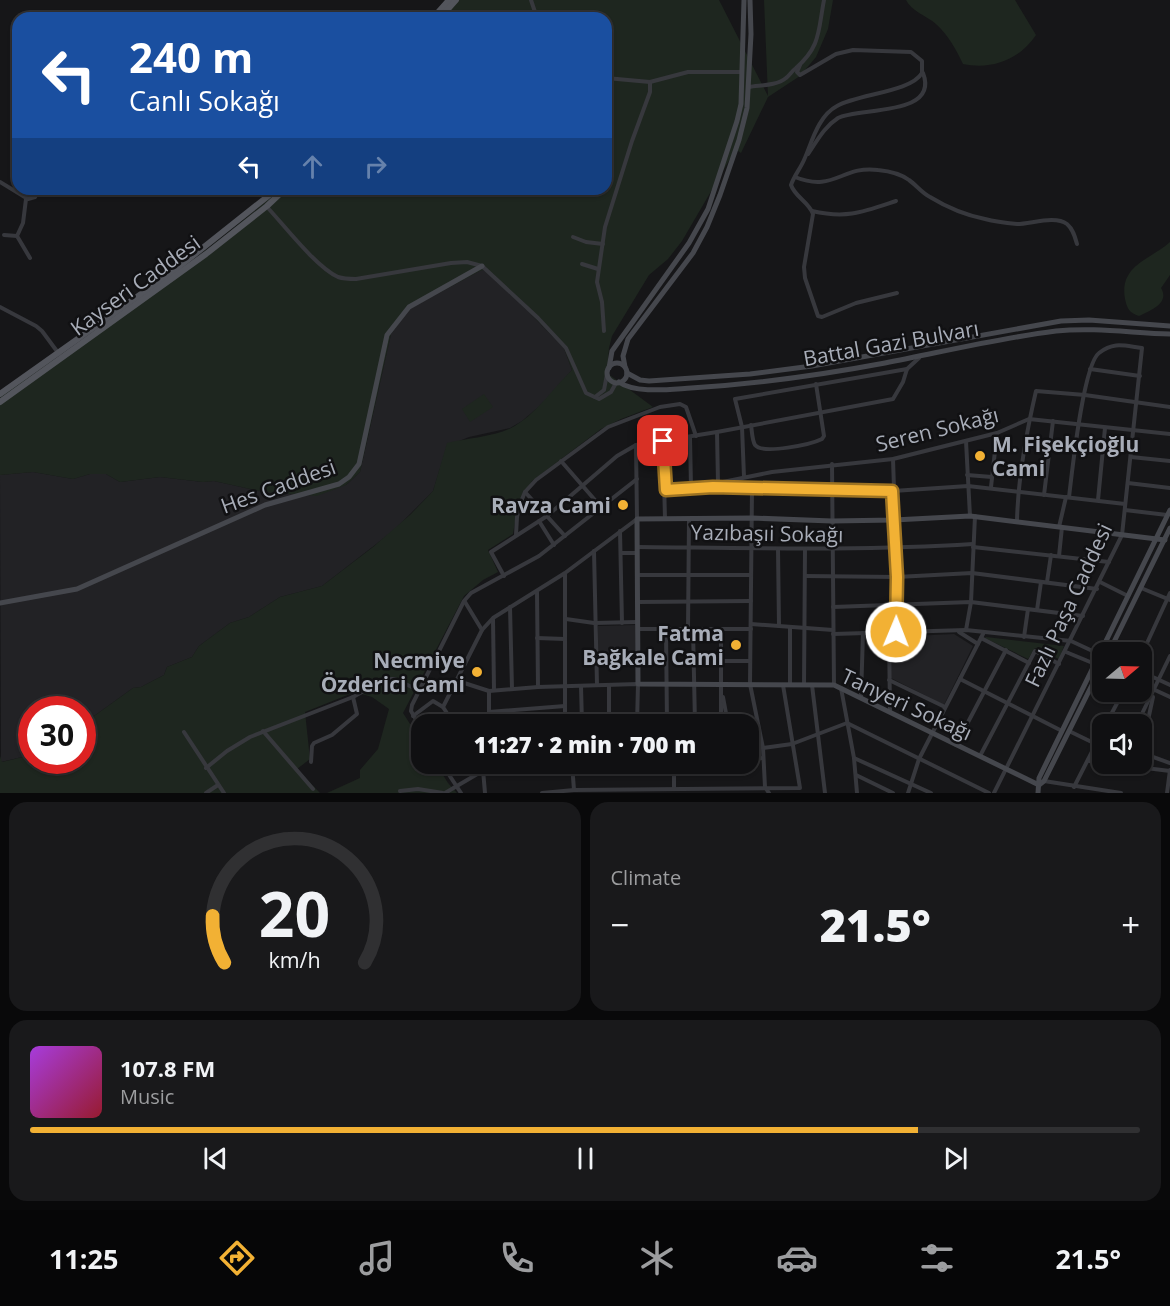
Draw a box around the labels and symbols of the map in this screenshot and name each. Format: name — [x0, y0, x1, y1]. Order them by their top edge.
street label: Kayseri Caddesi — [65, 228, 205, 342]
street label: Battal Gazi Bulvarı — [801, 314, 981, 372]
street label: Seren Sokağı — [873, 400, 1001, 458]
pin — [637, 415, 688, 466]
place label: M. Fişekçioğlu Cami — [992, 430, 1139, 482]
marker: M. Fişekçioğlu Cami — [973, 449, 987, 463]
street label: Hes Caddesi — [217, 452, 339, 520]
place label: Ravza Cami — [491, 491, 611, 519]
marker: Ravza Cami — [616, 498, 630, 512]
street label: Yazıbaşıi Sokağı — [690, 518, 844, 548]
street label: Fazlı Paşa Caddesi — [1018, 519, 1118, 691]
position arrow — [864, 600, 928, 664]
place label: Fatma Bağkale Cami — [582, 619, 724, 671]
marker: Fatma Bağkale Cami — [729, 638, 743, 652]
north arrow — [1092, 642, 1152, 702]
place label: Necmiye Özderici Cami — [321, 646, 465, 698]
street label: Tanyeri Sokağı — [837, 661, 977, 747]
marker: Necmiye Özderici Cami — [470, 665, 484, 679]
speed limit sign: 30 — [18, 696, 96, 774]

